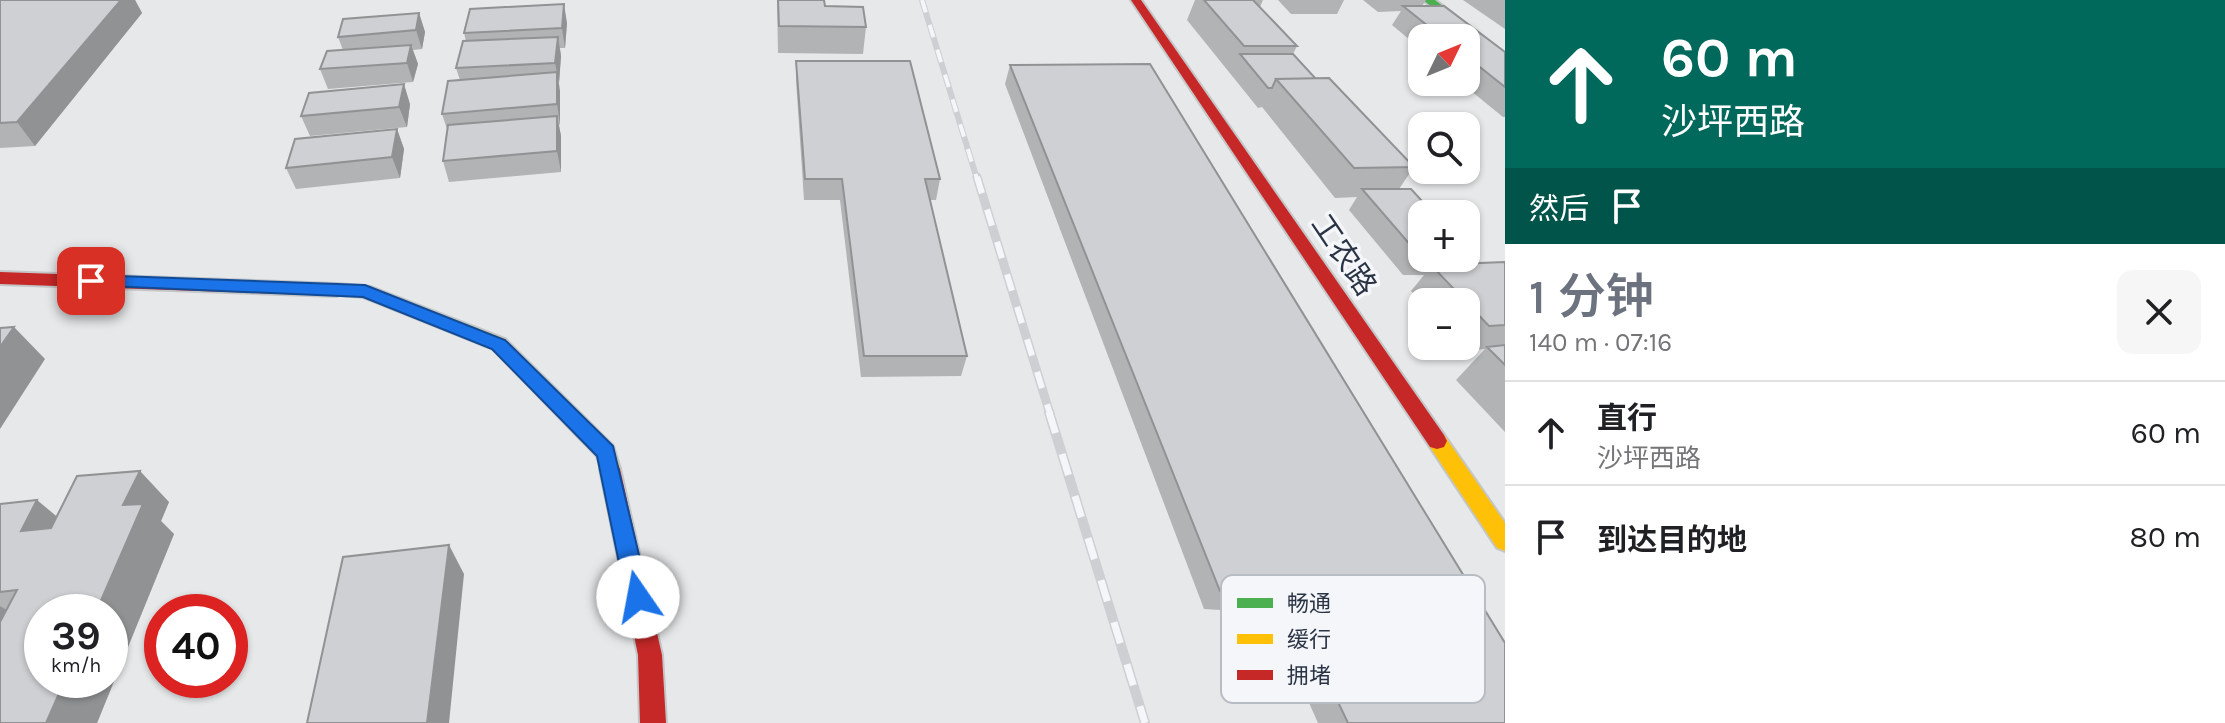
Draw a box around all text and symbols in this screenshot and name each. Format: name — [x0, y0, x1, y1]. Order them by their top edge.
north arrow — [1408, 24, 1480, 96]
map controls — [1408, 24, 1480, 360]
text: 60 m — [1661, 25, 1798, 90]
icon: ahead — [1529, 32, 1633, 136]
text: 沙坪西路 — [1661, 101, 1805, 143]
button: search — [1408, 112, 1480, 184]
icon: arrive — [1605, 184, 1649, 228]
text: 然后 — [1529, 191, 1589, 227]
button: + — [1408, 200, 1480, 272]
street label: 工农路 — [1304, 208, 1384, 302]
pin — [57, 247, 125, 315]
icon: arrive — [69, 259, 113, 303]
text: 1 分钟 — [1529, 269, 1654, 325]
button: close — [2117, 270, 2201, 354]
button: − — [1408, 288, 1480, 360]
text: 140 m · 07:16 — [1529, 327, 1672, 358]
text: 直行 — [1597, 400, 1657, 436]
icon: ahead — [1529, 411, 1573, 455]
text: 60 m — [2131, 415, 2201, 451]
text: 沙坪西路 — [1597, 443, 1701, 474]
icon: arrive — [1529, 515, 1573, 559]
text: 80 m — [2130, 519, 2201, 555]
text: 到达目的地 — [1597, 522, 1747, 558]
position arrow — [596, 555, 680, 639]
legend — [1221, 575, 1485, 703]
text: 畅通 — [1287, 591, 1331, 617]
speed limit sign: 40 — [144, 594, 248, 698]
text: 39 — [51, 612, 101, 659]
text: 缓行 — [1287, 627, 1331, 653]
text: km/h — [51, 654, 101, 677]
text: 拥堵 — [1287, 663, 1331, 689]

